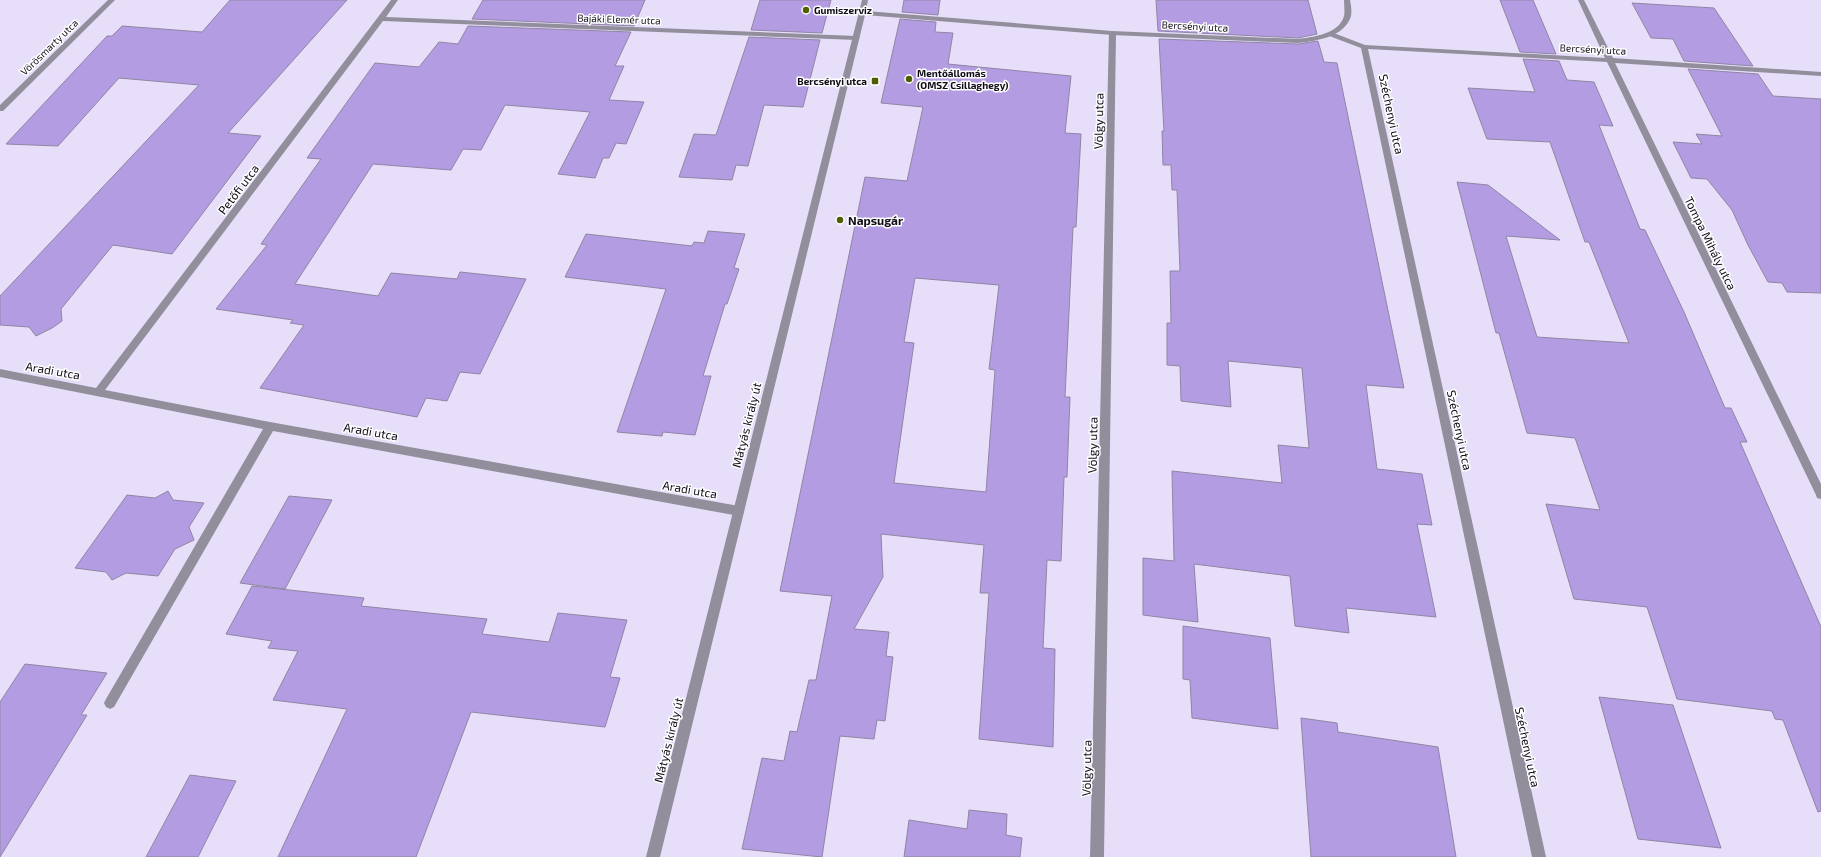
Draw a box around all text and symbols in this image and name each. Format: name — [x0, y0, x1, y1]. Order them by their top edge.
place label: Gumiszerviz — [814, 4, 872, 16]
marker: Gumiszerviz — [801, 5, 811, 15]
street label: Bajáki Elemér utca — [577, 12, 661, 26]
street label: Vörösmarty utca — [18, 17, 80, 77]
street label: Bercsényi utca — [1161, 18, 1229, 34]
street label: Bercsényi utca — [1559, 41, 1627, 57]
place label: Mentőállomás (OMSZ Csillaghegy) — [917, 67, 1009, 92]
street label: Széchenyi utca — [1377, 73, 1407, 155]
marker: Mentőállomás (OMSZ Csillaghegy) — [904, 74, 914, 84]
place label: Bercsényi utca — [797, 75, 867, 88]
marker: Bercsényi utca — [870, 76, 880, 86]
street label: Völgy utca — [1091, 93, 1105, 149]
street label: Petőfi utca — [215, 161, 261, 217]
street label: Tompa Mihály utca — [1682, 194, 1740, 292]
place label: Napsugár — [848, 213, 903, 227]
marker: Napsugár — [835, 215, 845, 225]
street label: Aradi utca — [25, 358, 81, 382]
street label: Mátyás király út — [729, 381, 763, 469]
street label: Széchenyi utca — [1445, 389, 1475, 471]
street label: Völgy utca — [1085, 417, 1099, 473]
street label: Aradi utca — [343, 419, 399, 443]
street label: Aradi utca — [662, 477, 718, 501]
street label: Mátyás király út — [651, 696, 685, 784]
street label: Széchenyi utca — [1513, 706, 1543, 788]
street label: Völgy utca — [1079, 740, 1093, 796]

